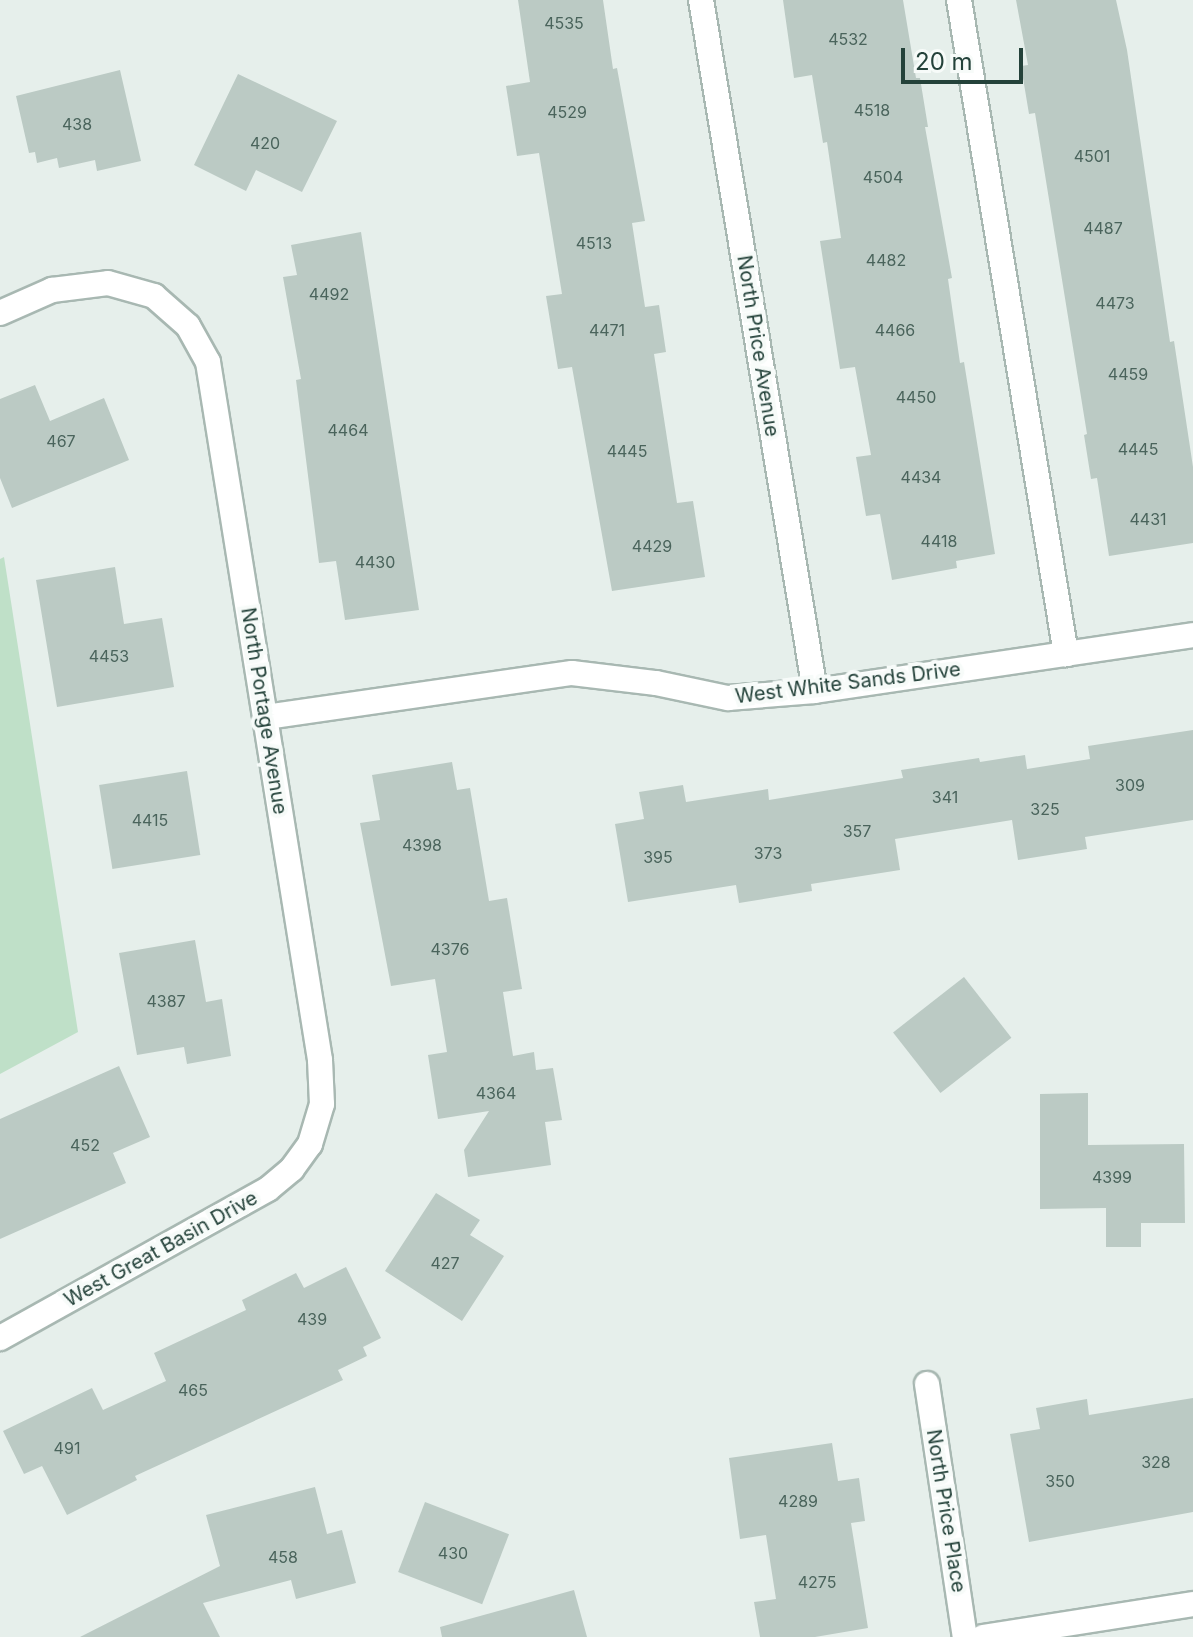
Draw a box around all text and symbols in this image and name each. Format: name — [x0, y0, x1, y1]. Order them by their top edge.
house number: 4535 — [544, 13, 584, 33]
house number: 4532 — [828, 29, 868, 49]
scale bar — [905, 32, 1027, 82]
text: 20 m — [915, 47, 973, 76]
house number: 4518 — [854, 100, 890, 120]
house number: 4529 — [547, 102, 587, 122]
house number: 438 — [62, 114, 92, 134]
house number: 420 — [250, 133, 280, 153]
house number: 4501 — [1074, 146, 1110, 166]
house number: 4504 — [863, 167, 903, 187]
house number: 4487 — [1083, 218, 1123, 238]
house number: 4513 — [576, 233, 612, 253]
house number: 4482 — [866, 250, 906, 270]
street label: North Price Avenue — [732, 254, 784, 438]
house number: 4492 — [309, 284, 349, 304]
house number: 4473 — [1095, 293, 1135, 313]
house number: 4471 — [589, 320, 625, 340]
house number: 4466 — [875, 320, 915, 340]
house number: 4459 — [1108, 364, 1148, 384]
house number: 4450 — [896, 387, 936, 407]
house number: 4464 — [328, 420, 368, 440]
house number: 467 — [46, 431, 76, 451]
house number: 4445 — [1118, 439, 1158, 459]
house number: 4445 — [607, 441, 647, 461]
house number: 4434 — [901, 467, 941, 487]
house number: 4431 — [1129, 509, 1167, 529]
house number: 4418 — [921, 531, 957, 551]
house number: 4429 — [632, 536, 672, 556]
house number: 4430 — [355, 552, 395, 572]
street label: North Portage Avenue — [236, 606, 292, 816]
house number: 4453 — [89, 646, 129, 666]
street label: West White Sands Drive — [734, 657, 962, 709]
house number: 309 — [1115, 775, 1145, 795]
house number: 341 — [932, 787, 958, 807]
house number: 325 — [1030, 799, 1060, 819]
house number: 4415 — [132, 810, 168, 830]
house number: 357 — [843, 821, 871, 841]
house number: 4398 — [402, 835, 442, 855]
house number: 373 — [754, 843, 782, 863]
house number: 395 — [643, 847, 673, 867]
house number: 4376 — [431, 939, 469, 959]
house number: 4387 — [146, 991, 186, 1011]
house number: 4364 — [476, 1083, 516, 1103]
house number: 452 — [70, 1135, 100, 1155]
house number: 4399 — [1092, 1167, 1132, 1187]
street label: West Great Basin Drive — [60, 1186, 262, 1312]
house number: 427 — [430, 1253, 460, 1273]
house number: 439 — [297, 1309, 327, 1329]
house number: 465 — [178, 1380, 208, 1400]
street label: North Price Place — [921, 1428, 971, 1594]
house number: 491 — [54, 1438, 80, 1458]
house number: 328 — [1141, 1452, 1171, 1472]
house number: 350 — [1045, 1471, 1075, 1491]
house number: 4289 — [778, 1491, 818, 1511]
house number: 430 — [438, 1543, 468, 1563]
house number: 458 — [268, 1547, 298, 1567]
house number: 4275 — [798, 1572, 836, 1592]

